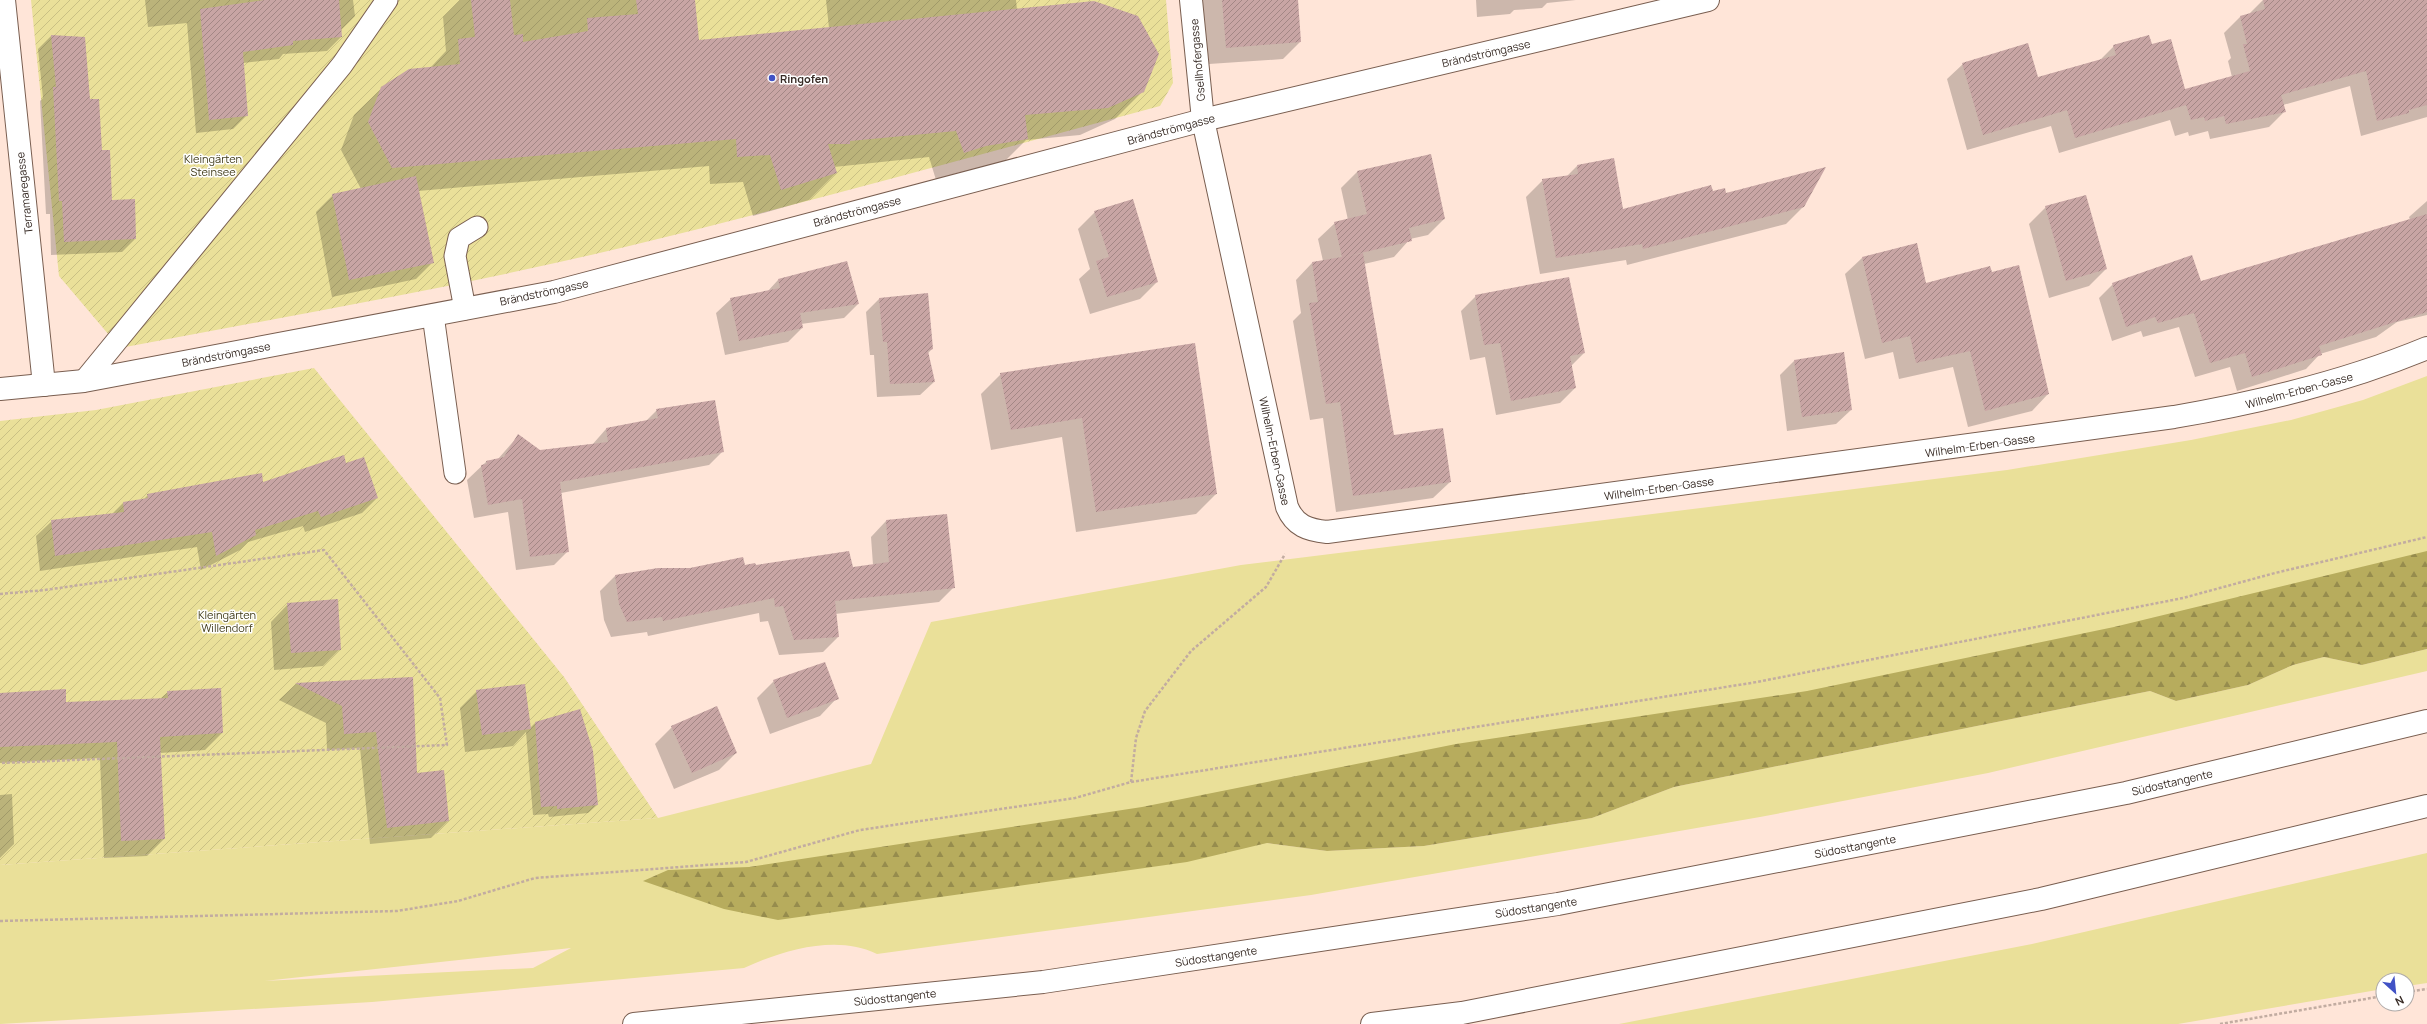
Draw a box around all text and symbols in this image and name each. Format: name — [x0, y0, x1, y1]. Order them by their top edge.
street label: Gsellhofergasse — [1186, 18, 1208, 102]
street label: Brändströmgasse — [1440, 35, 1532, 70]
place label: Ringofen — [780, 71, 828, 86]
marker: Ringofen — [767, 73, 777, 83]
street label: Brändströmgasse — [1126, 110, 1217, 148]
street label: Terramaregasse — [12, 151, 36, 235]
park label: Kleingärten Steinsee — [184, 151, 242, 179]
street label: Brändströmgasse — [812, 192, 903, 230]
street label: Brändströmgasse — [498, 275, 590, 309]
street label: Brändströmgasse — [180, 338, 272, 370]
street label: Wilhelm-Erben-Gasse — [2244, 368, 2355, 412]
street label: Wilhelm-Erben-Gasse — [1256, 395, 1294, 507]
street label: Wilhelm-Erben-Gasse — [1924, 430, 2036, 460]
street label: Wilhelm-Erben-Gasse — [1603, 473, 1715, 503]
park label: Kleingärten Willendorf — [198, 607, 256, 635]
street label: Südosttangente — [2130, 765, 2215, 799]
street label: Südosttangente — [1813, 831, 1898, 861]
street label: Südosttangente — [1494, 893, 1579, 921]
street label: Südosttangente — [1174, 942, 1259, 970]
north arrow — [2375, 972, 2415, 1012]
street label: Südosttangente — [853, 985, 938, 1009]
text: N — [2393, 993, 2407, 1010]

